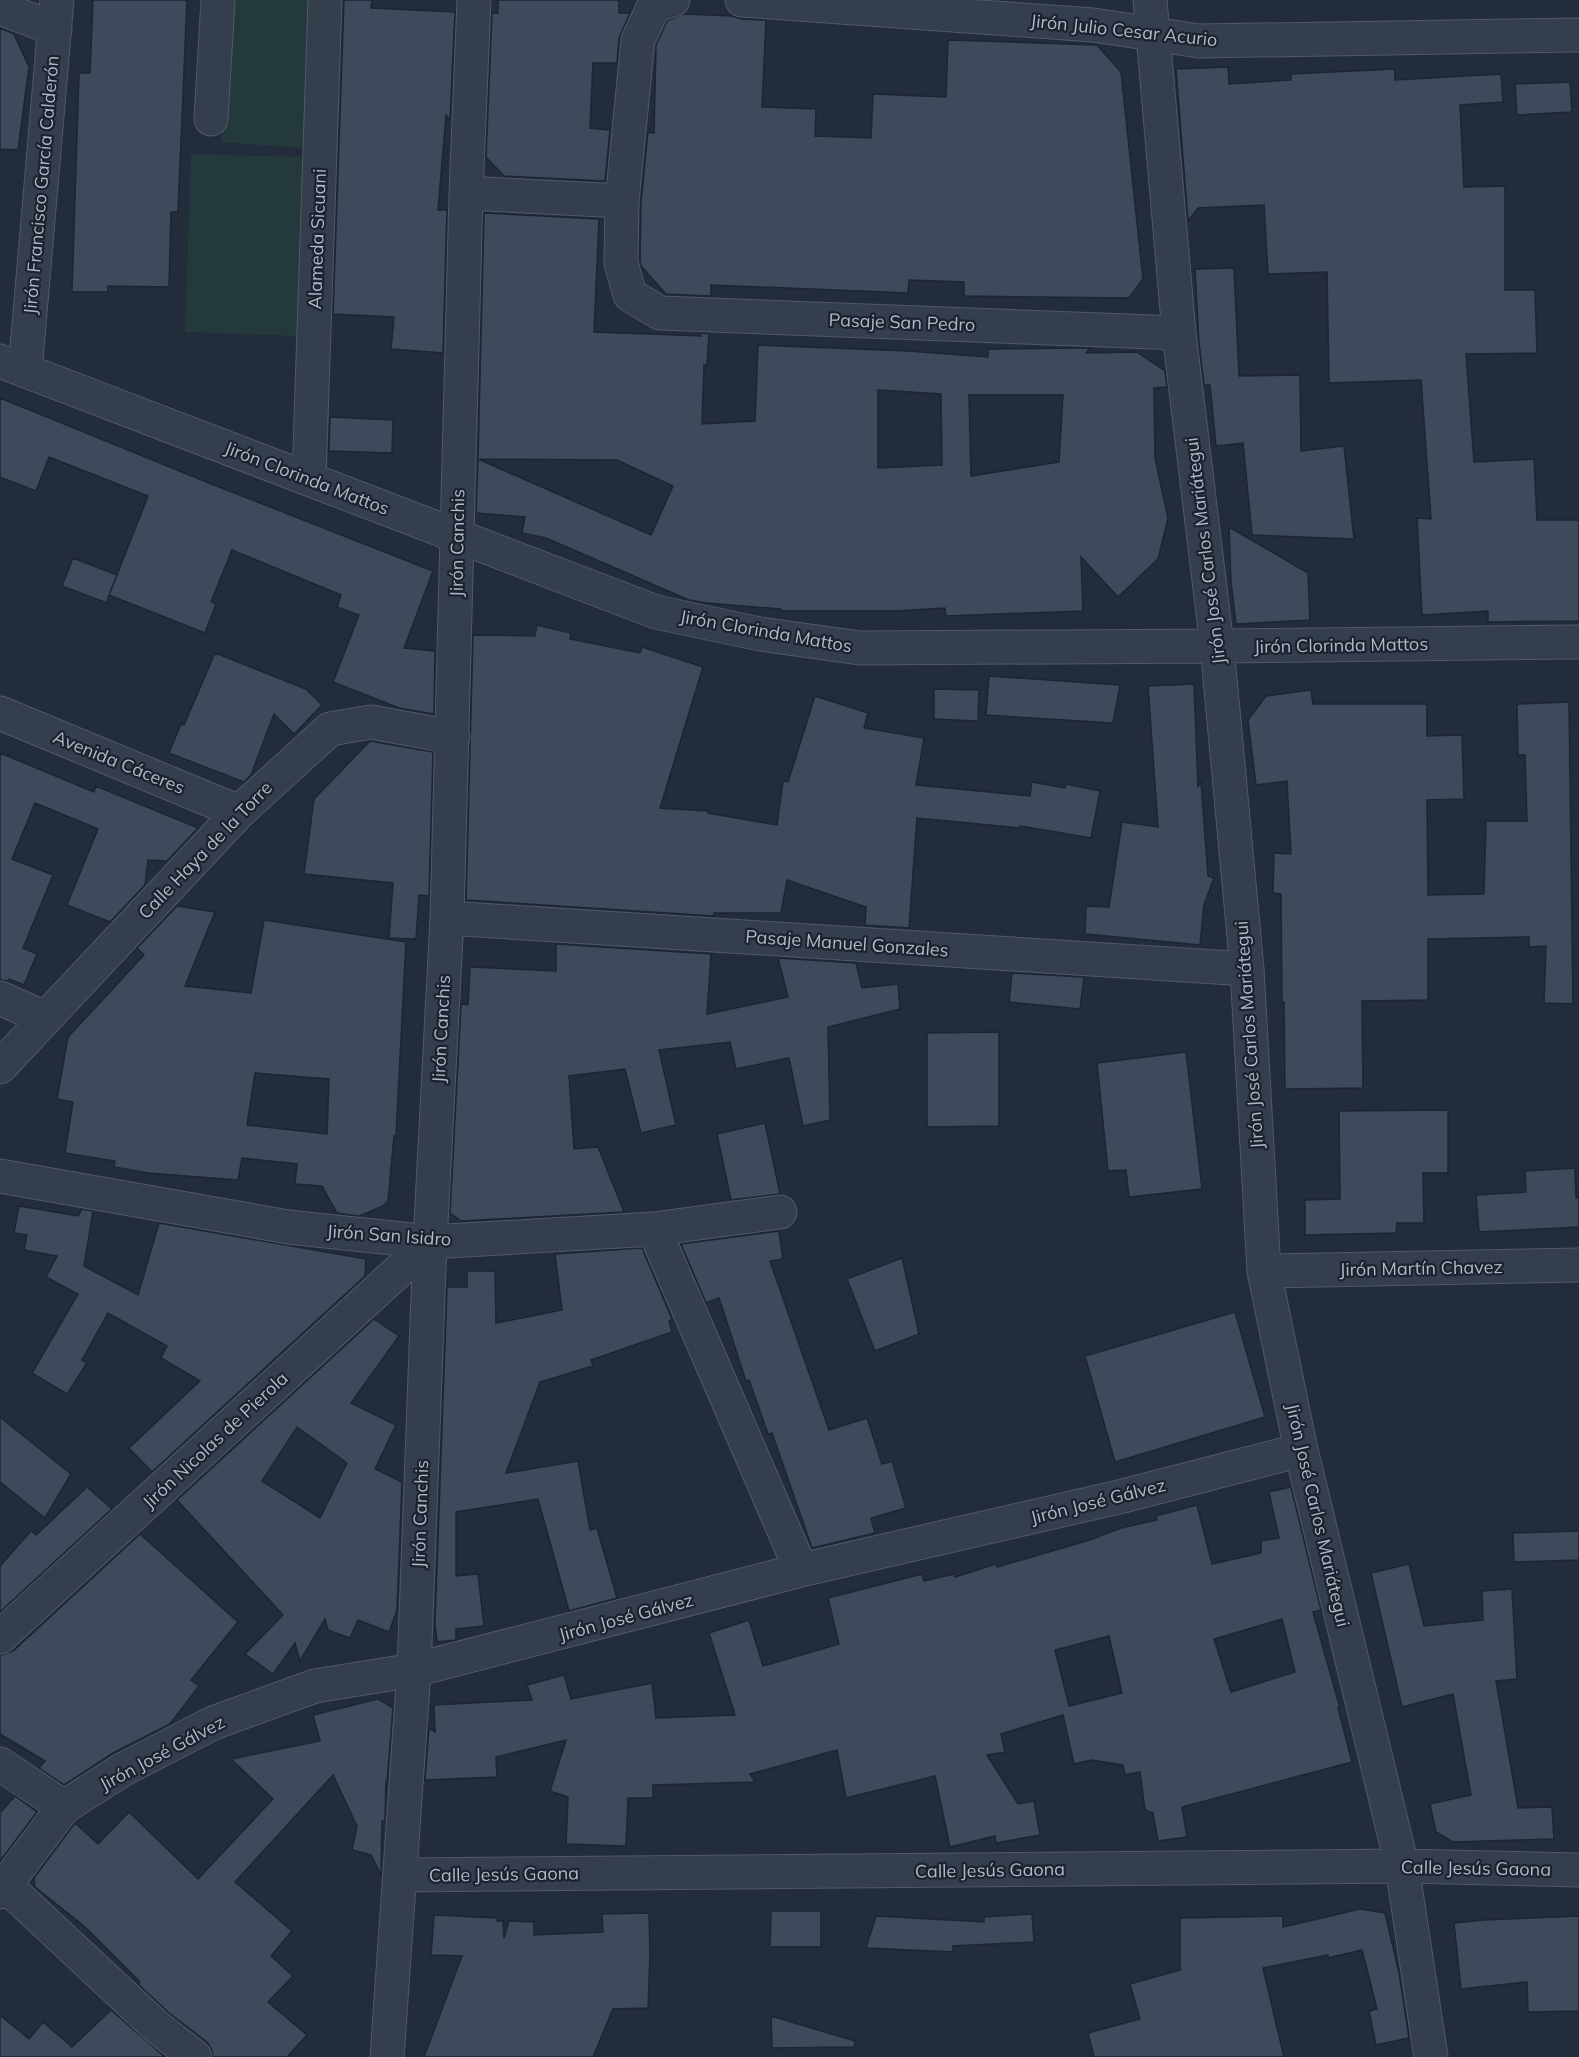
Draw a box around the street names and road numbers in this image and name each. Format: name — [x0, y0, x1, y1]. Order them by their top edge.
street label: Jirón Julio Cesar Acurio — [1029, 9, 1219, 51]
street label: Jirón Francisco García Calderón — [18, 55, 64, 315]
street label: Alameda Sicuani — [303, 168, 331, 310]
street label: Pasaje San Pedro — [828, 308, 976, 336]
street label: Jirón Clorinda Mattos — [221, 436, 393, 520]
street label: Jirón José Carlos Mariátegui — [1180, 436, 1230, 666]
street label: Jirón Canchis — [445, 489, 469, 597]
street label: Jirón Clorinda Mattos — [678, 605, 854, 657]
street label: Jirón Clorinda Mattos — [1254, 632, 1428, 658]
street label: Avenida Cáceres — [50, 725, 188, 799]
street label: Calle Haya de la Torre — [133, 776, 277, 924]
street label: Jirón José Carlos Mariátegui — [1230, 920, 1268, 1150]
street label: Pasaje Manuel Gonzales — [745, 924, 949, 962]
street label: Jirón Canchis — [427, 974, 455, 1084]
street label: Jirón San Isidro — [326, 1219, 452, 1251]
street label: Jirón Martín Chavez — [1339, 1255, 1503, 1281]
street label: Jirón Nicolas de Pierola — [138, 1367, 292, 1513]
street label: Jirón José Carlos Mariátegui — [1281, 1401, 1355, 1629]
street label: Jirón Canchis — [407, 1459, 433, 1568]
street label: Jirón José Gálvez — [1028, 1473, 1168, 1529]
street label: Jirón José Gálvez — [556, 1588, 696, 1646]
street label: Jirón José Gálvez — [95, 1710, 229, 1796]
street label: Calle Jesús Gaona — [1401, 1855, 1551, 1881]
street label: Calle Jesús Gaona — [915, 1857, 1065, 1883]
street label: Calle Jesús Gaona — [429, 1861, 579, 1887]

